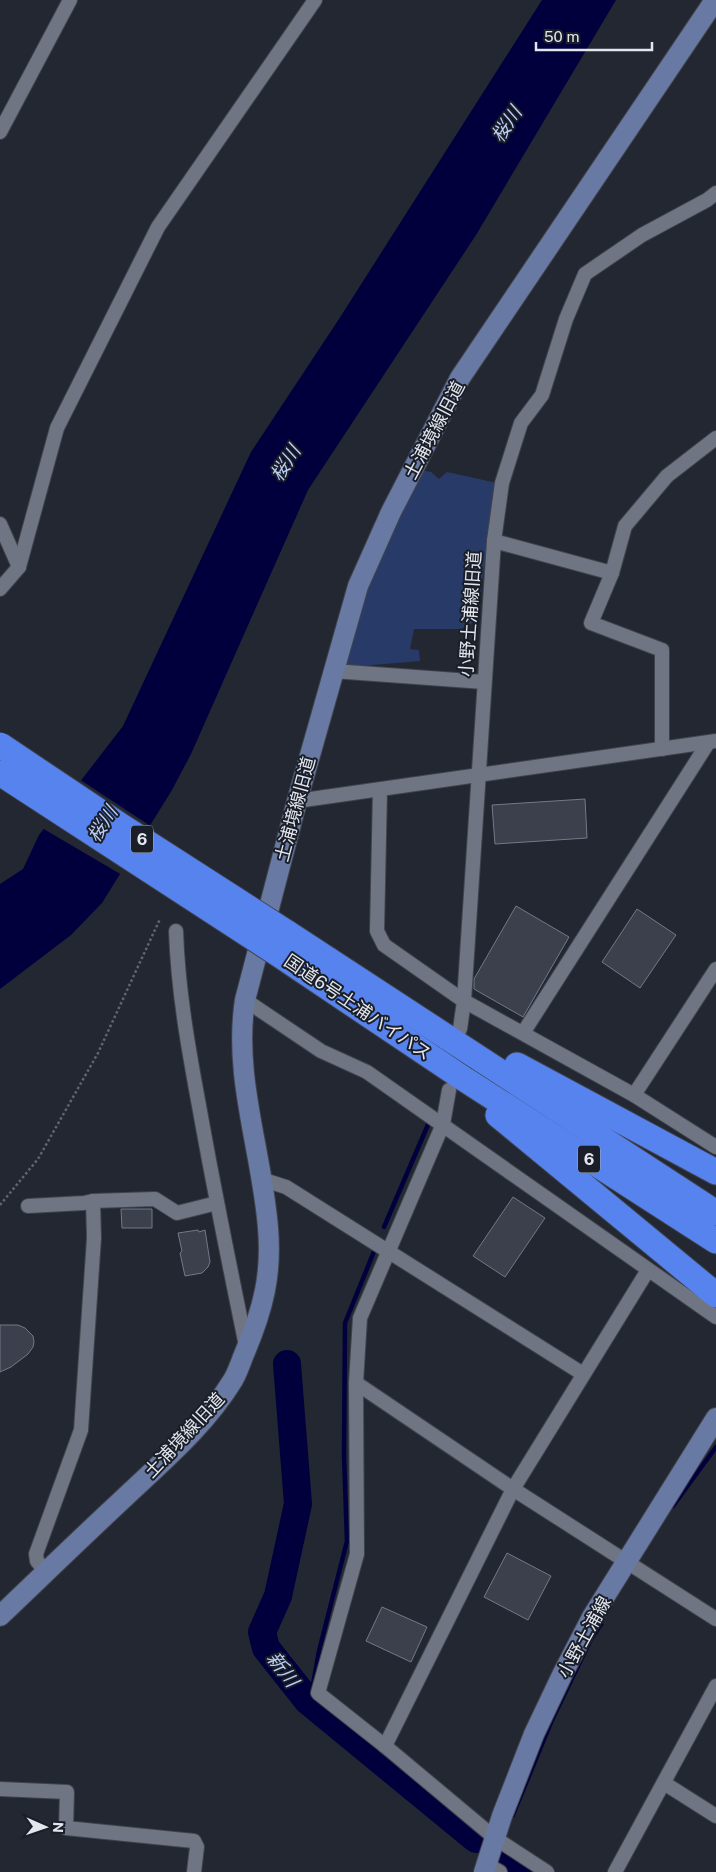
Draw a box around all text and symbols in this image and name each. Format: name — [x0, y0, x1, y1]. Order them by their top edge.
scale bar — [536, 20, 652, 52]
text: 50 m — [544, 28, 579, 45]
water label: 桜川 — [486, 100, 527, 146]
street label: 土浦境線旧道 — [399, 377, 469, 483]
water label: 桜川 — [266, 439, 305, 485]
street label: 小野土浦線旧道 — [455, 550, 485, 678]
street label: 土浦境線旧道 — [271, 754, 319, 864]
water label: 桜川 — [82, 800, 123, 846]
road number: 6 — [131, 826, 153, 852]
street label: 国道6号土浦バイパス — [280, 950, 436, 1064]
road number: 6 — [578, 1146, 600, 1172]
street label: 土浦境線旧道 — [139, 1388, 229, 1482]
street label: 小野土浦線 — [553, 1593, 615, 1681]
water label: 新川 — [263, 1647, 304, 1692]
north arrow — [20, 1802, 70, 1852]
text: N — [50, 1822, 66, 1833]

